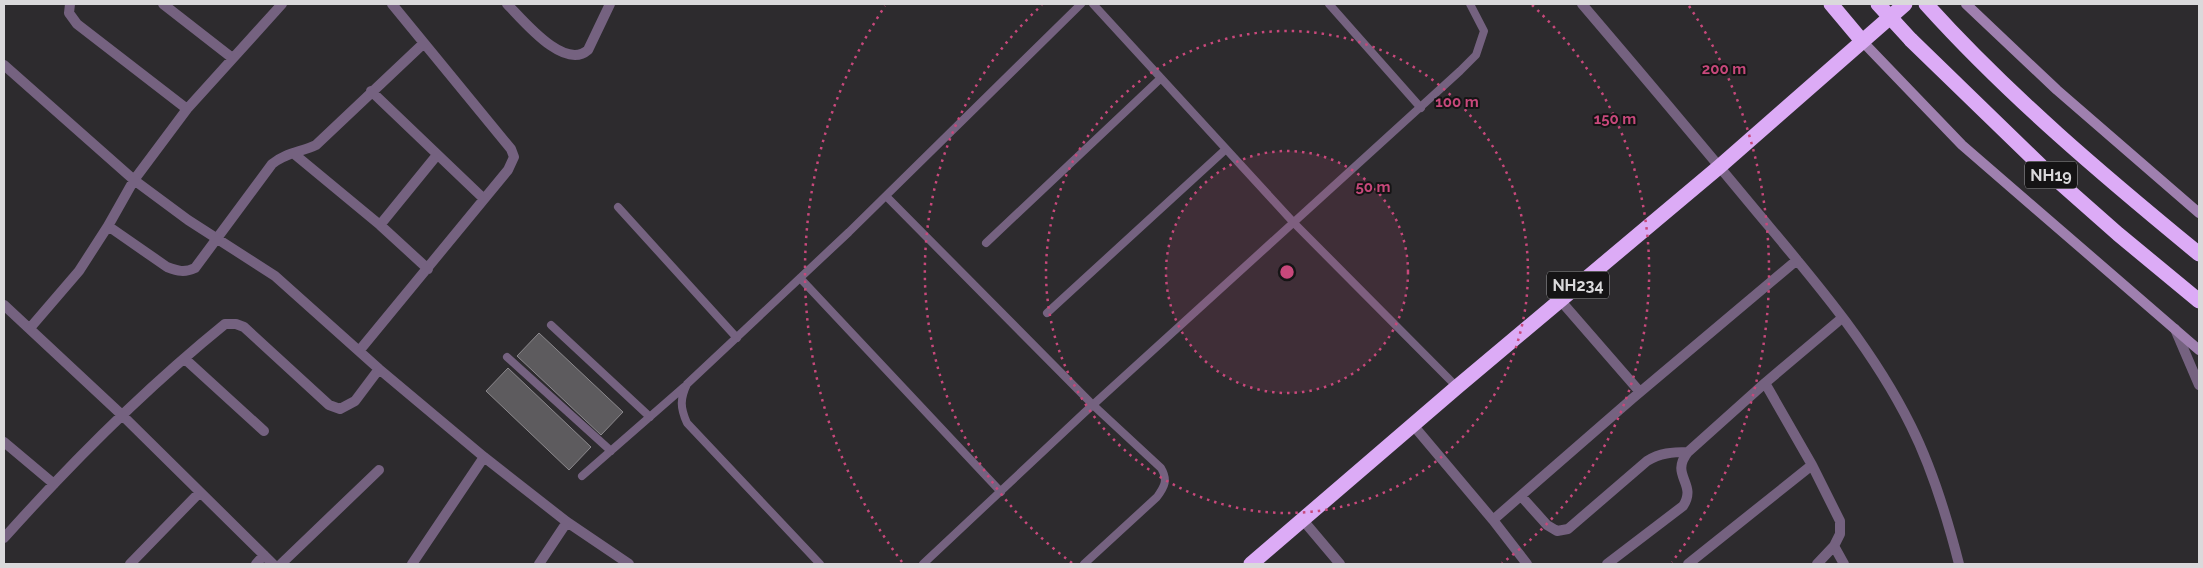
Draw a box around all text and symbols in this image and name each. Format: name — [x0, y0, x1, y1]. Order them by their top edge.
text: 200 m — [1702, 60, 1746, 78]
text: 100 m — [1435, 93, 1479, 111]
text: 150 m — [1594, 110, 1636, 128]
road number: NH19 — [2025, 162, 2077, 188]
text: 50 m — [1355, 178, 1391, 196]
centre of rings — [1278, 263, 1296, 281]
road number: NH234 — [1547, 272, 1609, 298]

